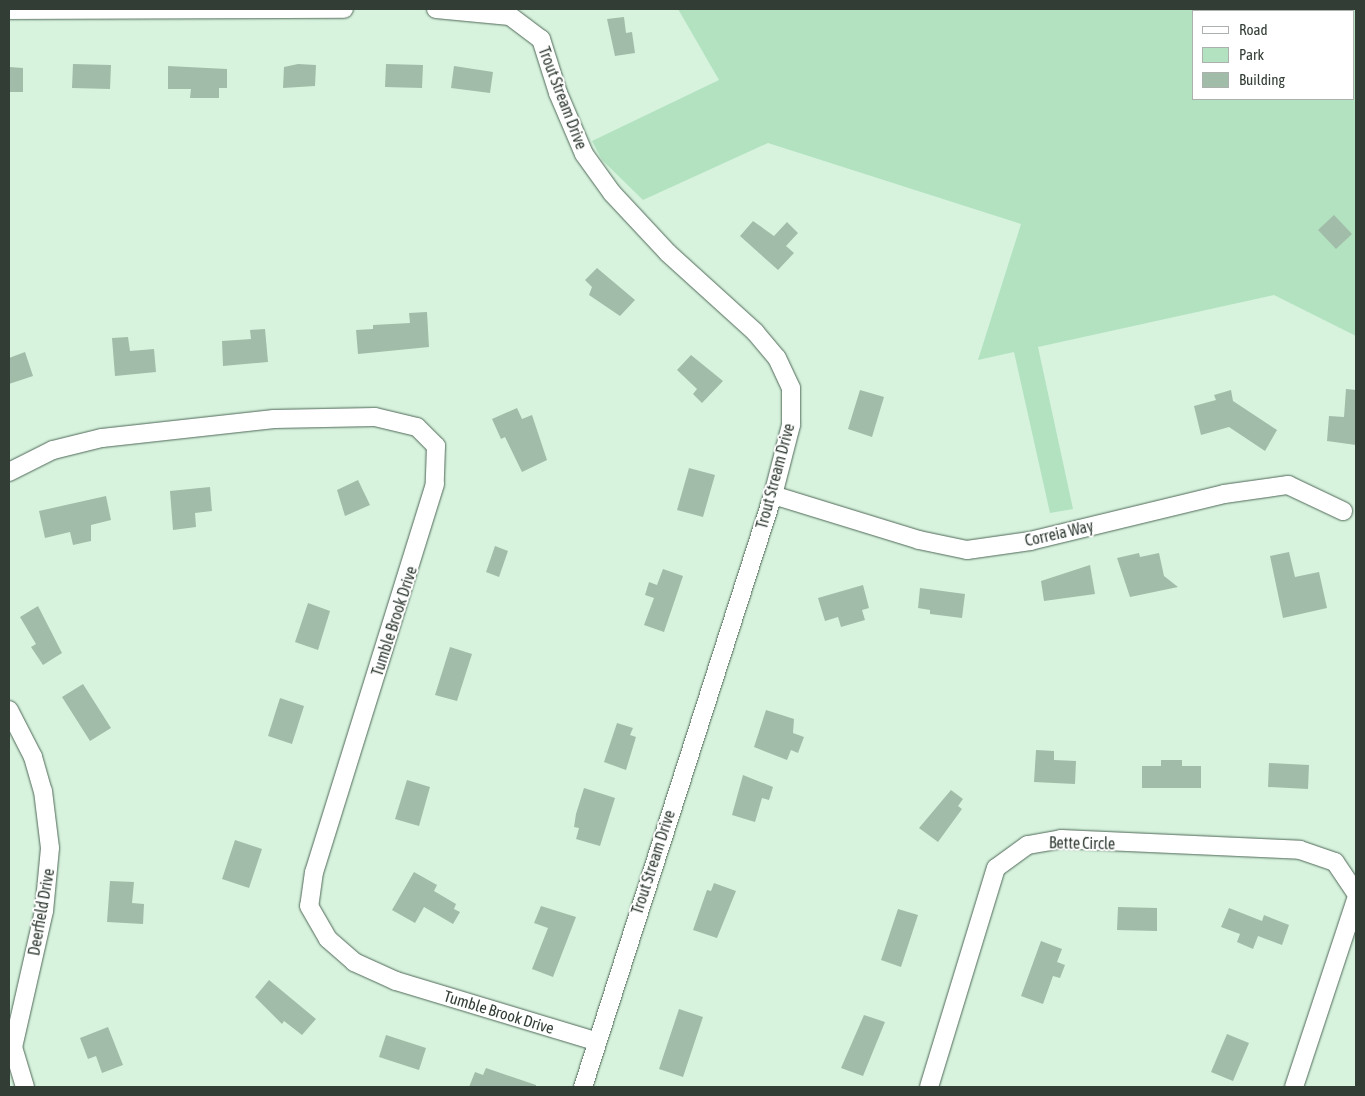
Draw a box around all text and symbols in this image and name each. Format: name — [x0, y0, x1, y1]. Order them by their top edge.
legend — [1192, 10, 1355, 100]
text: Road — [1239, 21, 1268, 38]
street label: Trout Stream Drive — [535, 44, 591, 152]
text: Park — [1239, 46, 1264, 63]
text: Building — [1239, 71, 1285, 88]
street label: Trout Stream Drive — [752, 421, 798, 531]
street label: Correia Way — [1023, 516, 1095, 550]
street label: Tumble Brook Drive — [367, 564, 421, 678]
street label: Trout Stream Drive — [627, 808, 679, 916]
street label: Bette Circle — [1049, 833, 1115, 853]
street label: Deerfield Drive — [24, 867, 58, 957]
street label: Tumble Brook Drive — [442, 986, 556, 1038]

